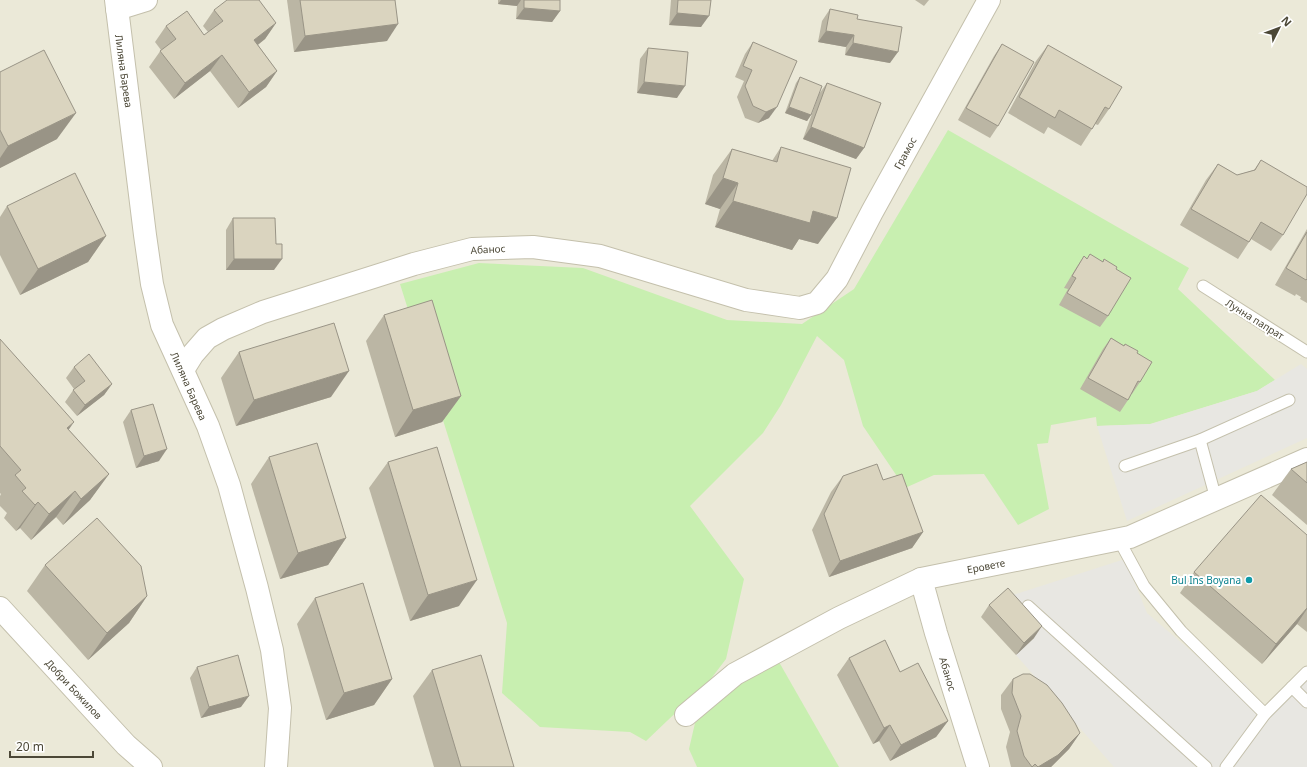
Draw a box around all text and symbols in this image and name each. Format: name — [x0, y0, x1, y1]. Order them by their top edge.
north arrow — [1259, 8, 1299, 48]
text: N — [1278, 13, 1295, 29]
street label: Лиляна Барева — [112, 34, 136, 108]
street label: Грамос — [890, 134, 920, 172]
street label: Абанос — [470, 241, 506, 257]
street label: Лунна папрат — [1223, 295, 1287, 343]
street label: Лиляна Барева — [168, 350, 210, 422]
street label: Еровете — [966, 555, 1007, 577]
place label: Bul Ins Boyana — [1171, 573, 1241, 587]
marker: Bul Ins Boyana — [1244, 575, 1254, 585]
street label: Абанос — [936, 655, 960, 693]
street label: Добри Божилов — [43, 656, 106, 722]
scale bar — [10, 733, 93, 759]
text: 20 m — [16, 738, 44, 755]

